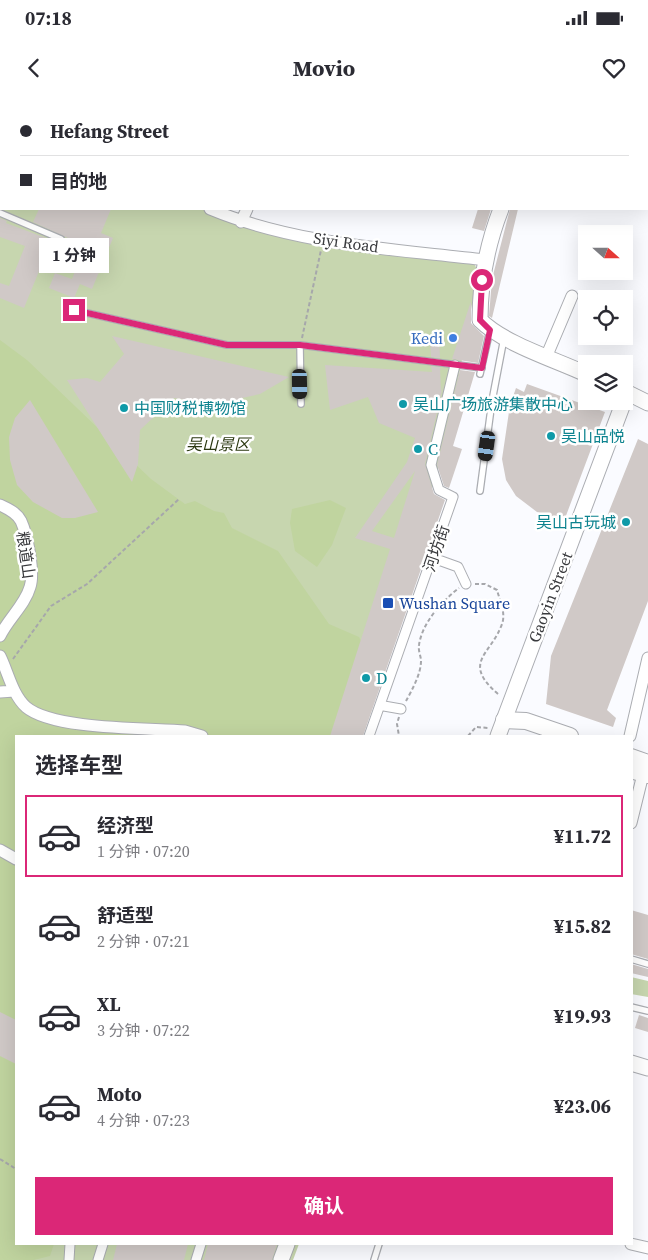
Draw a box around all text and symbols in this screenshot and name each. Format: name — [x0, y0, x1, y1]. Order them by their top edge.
text: 07:18 — [25, 5, 72, 31]
text: Movio — [293, 53, 355, 83]
icon: back — [20, 54, 48, 82]
icon: heart — [600, 54, 628, 82]
text: Hefang Street — [50, 118, 169, 144]
text: 目的地 — [50, 168, 107, 194]
north arrow — [578, 225, 632, 280]
map controls — [578, 225, 633, 410]
street label: Siyi Road — [312, 227, 380, 257]
callout: 1 分钟 — [39, 238, 109, 272]
text: 1 分钟 — [52, 244, 96, 266]
route start — [471, 269, 493, 291]
button: locate — [578, 290, 633, 345]
route end — [63, 299, 85, 321]
place label: Kedi — [411, 327, 443, 349]
marker: Kedi — [447, 332, 459, 344]
button: layers — [578, 355, 633, 410]
car — [292, 369, 307, 399]
place label: 吴山广场旅游集散中心 — [413, 393, 573, 415]
place label: 中国财税博物馆 — [134, 397, 246, 419]
marker: 吴山广场旅游集散中心 — [397, 398, 409, 410]
marker: 中国财税博物馆 — [118, 402, 130, 414]
place label: 吴山品悦 — [561, 425, 625, 447]
car — [477, 430, 496, 462]
marker: 吴山品悦 — [545, 430, 557, 442]
park label: 吴山景区 — [186, 433, 252, 455]
place label: C — [428, 438, 438, 460]
marker: C — [412, 443, 424, 455]
place label: 吴山古玩城 — [536, 511, 616, 533]
marker: 吴山古玩城 — [620, 516, 632, 528]
street label: 河坊街 — [418, 522, 454, 574]
street label: 粮道山 — [12, 530, 40, 580]
street label: Gaoyin Street — [523, 548, 578, 645]
place label: Wushan Square — [399, 592, 510, 614]
marker: Wushan Square — [381, 596, 395, 610]
place label: D — [376, 667, 387, 689]
marker: D — [360, 672, 372, 684]
text: 选择车型 — [35, 750, 123, 780]
text: 经济型 — [97, 812, 154, 838]
icon: car — [37, 814, 82, 859]
text: ¥11.72 — [554, 823, 611, 849]
text: 1 分钟 · 07:20 — [97, 840, 190, 862]
text: 舒适型 — [97, 902, 154, 928]
icon: car — [37, 904, 82, 949]
text: ¥15.82 — [554, 913, 611, 939]
text: 2 分钟 · 07:21 — [97, 930, 190, 952]
text: XL — [97, 991, 120, 1017]
icon: car — [37, 994, 82, 1039]
text: ¥19.93 — [554, 1003, 611, 1029]
text: 3 分钟 · 07:22 — [97, 1019, 190, 1041]
text: Moto — [97, 1081, 142, 1107]
icon: car — [37, 1084, 82, 1129]
text: ¥23.06 — [554, 1093, 611, 1119]
text: 4 分钟 · 07:23 — [97, 1109, 190, 1131]
button: 确认 — [35, 1177, 613, 1235]

